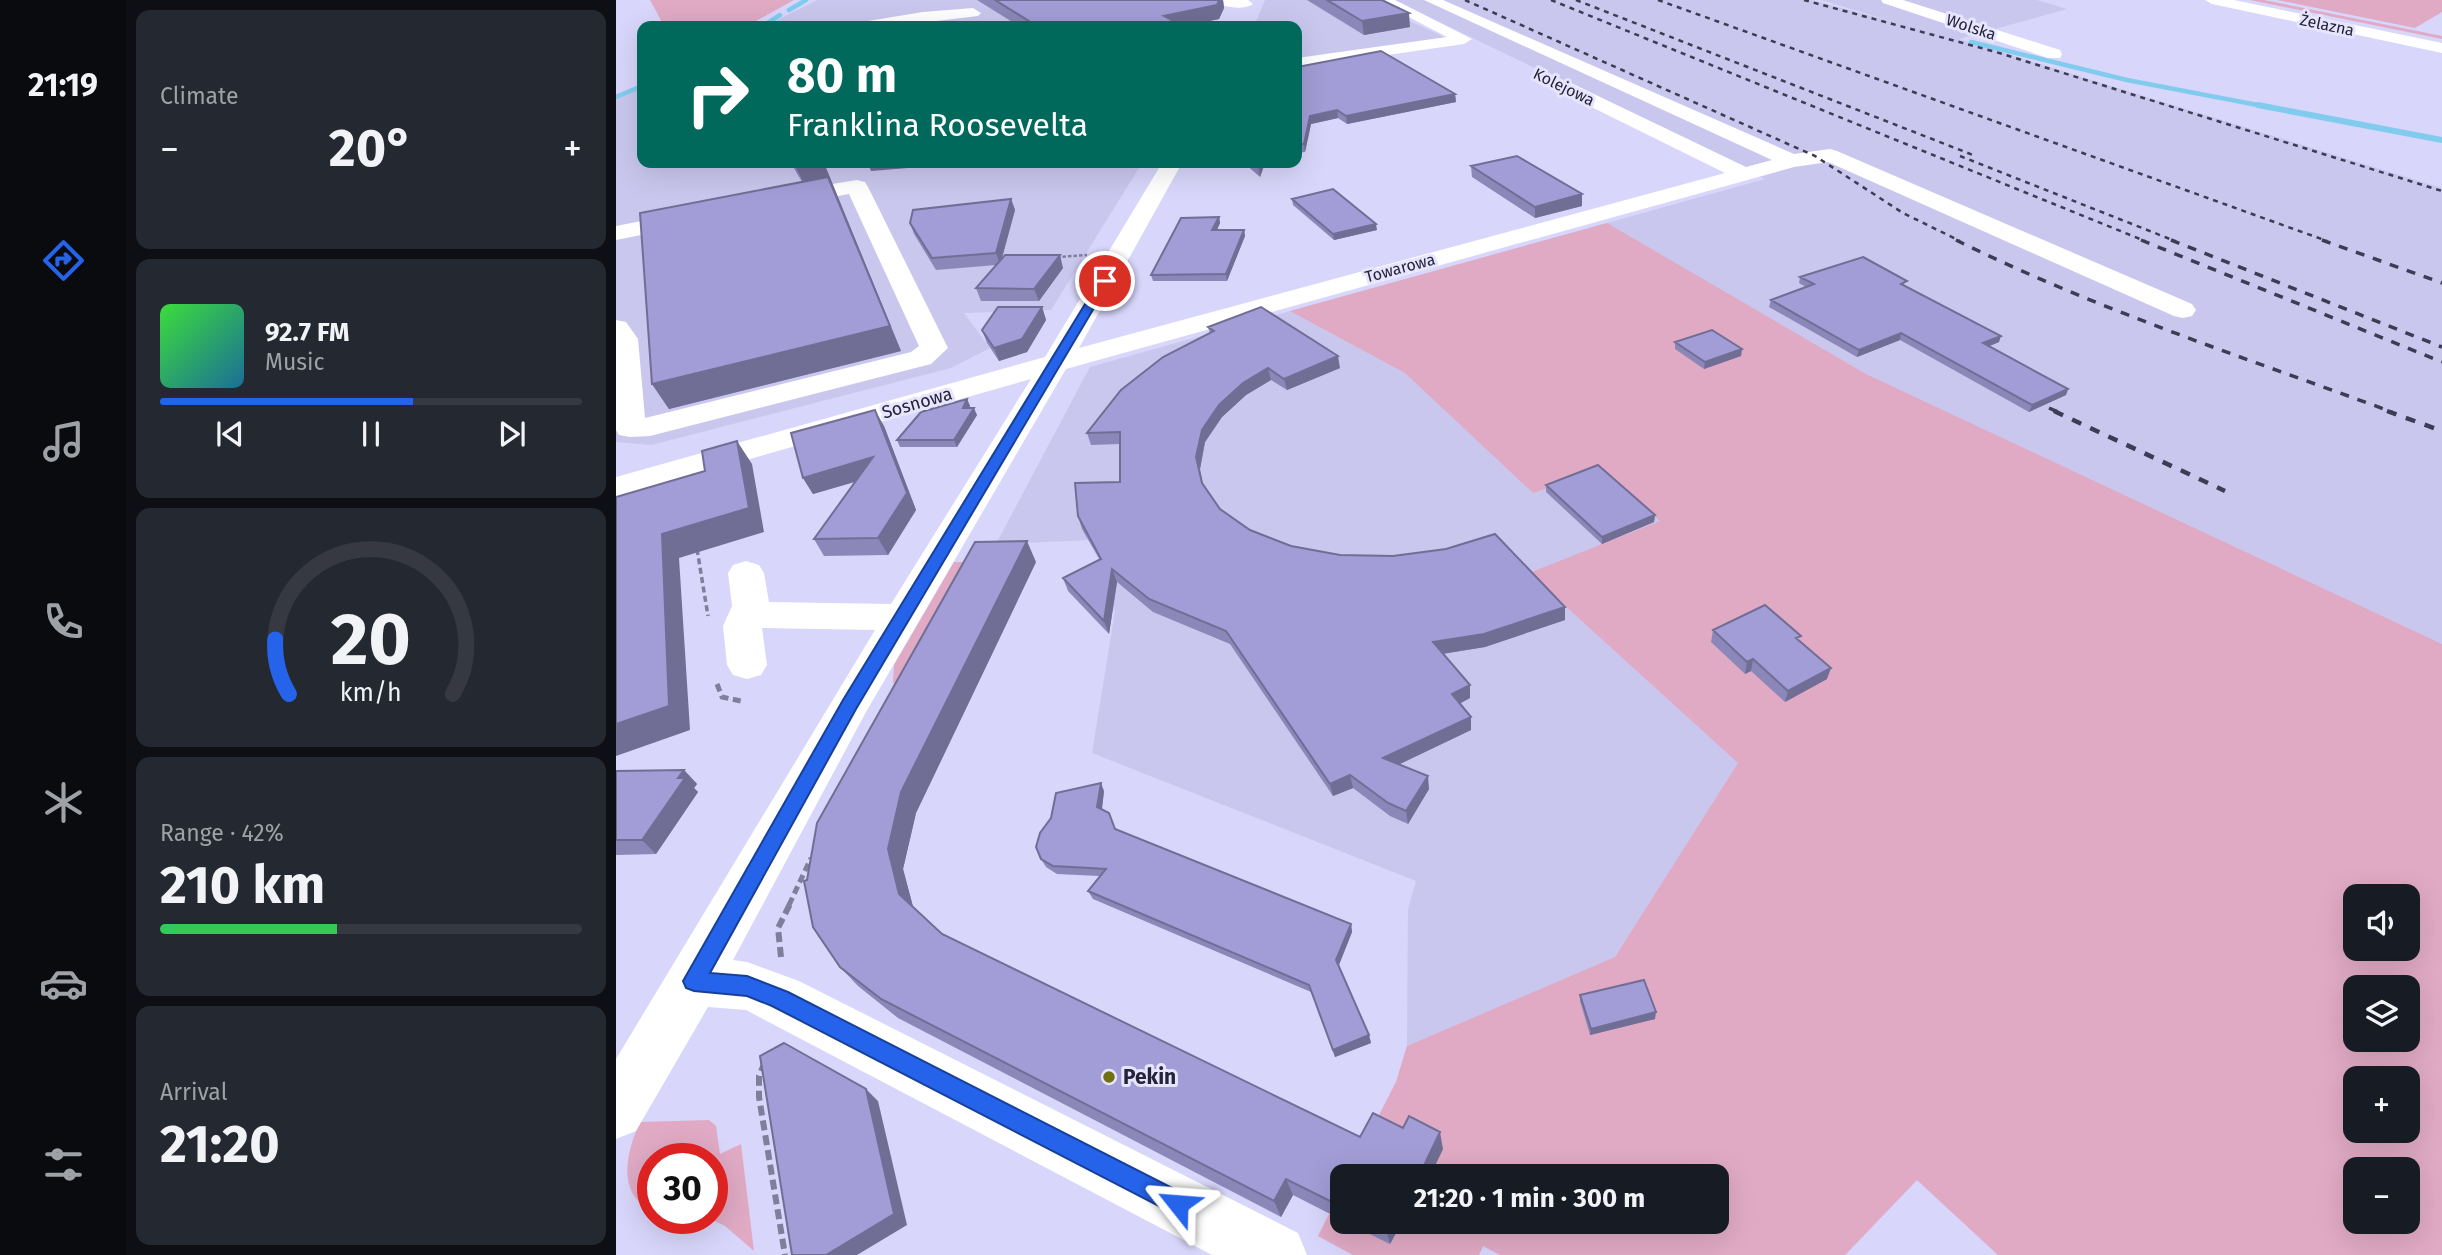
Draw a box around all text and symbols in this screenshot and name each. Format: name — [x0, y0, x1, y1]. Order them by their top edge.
street label: Żelazna — [2298, 9, 2356, 40]
street label: Wolska — [1944, 10, 1998, 44]
text: 80 m — [787, 46, 897, 105]
icon: right — [672, 49, 763, 140]
street label: Kolejowa — [1530, 64, 1598, 110]
text: 21:19 — [28, 66, 98, 104]
text: Climate — [160, 82, 239, 110]
text: Franklina Roosevelta — [787, 106, 1088, 144]
text: 20° — [329, 117, 413, 180]
text: − — [160, 126, 179, 172]
text: + — [563, 126, 582, 172]
icon: directions — [39, 236, 88, 285]
street label: Towarowa — [1363, 250, 1437, 286]
pin — [1075, 251, 1135, 311]
icon: arrive — [1086, 262, 1124, 300]
text: 92.7 FM — [265, 317, 349, 348]
text: Music — [265, 348, 325, 376]
street label: Sosnowa — [879, 382, 955, 424]
icon: previous — [211, 415, 249, 453]
icon: pause — [352, 415, 390, 453]
icon: next — [493, 415, 531, 453]
icon: music — [39, 417, 88, 466]
text: 20 — [331, 596, 411, 683]
icon: phone — [39, 597, 88, 646]
text: km/h — [340, 677, 402, 707]
icon: climate — [39, 778, 88, 827]
text: Range · 42% — [160, 819, 284, 847]
text: 210 km — [160, 854, 325, 917]
map controls — [2343, 884, 2420, 1234]
button: sound — [2343, 884, 2420, 961]
icon: car — [39, 959, 88, 1008]
button: layers — [2343, 975, 2420, 1052]
place label: Pekin — [1123, 1064, 1176, 1090]
button: + — [2343, 1066, 2420, 1143]
marker: Pekin — [1101, 1069, 1117, 1085]
text: Arrival — [160, 1078, 227, 1106]
text: 21:20 — [160, 1113, 280, 1176]
icon: filters — [39, 1140, 88, 1189]
speed limit sign: 30 — [637, 1143, 728, 1234]
button: − — [2343, 1157, 2420, 1234]
position arrow — [1141, 1167, 1215, 1241]
text: 21:20 · 1 min · 300 m — [1414, 1183, 1645, 1214]

